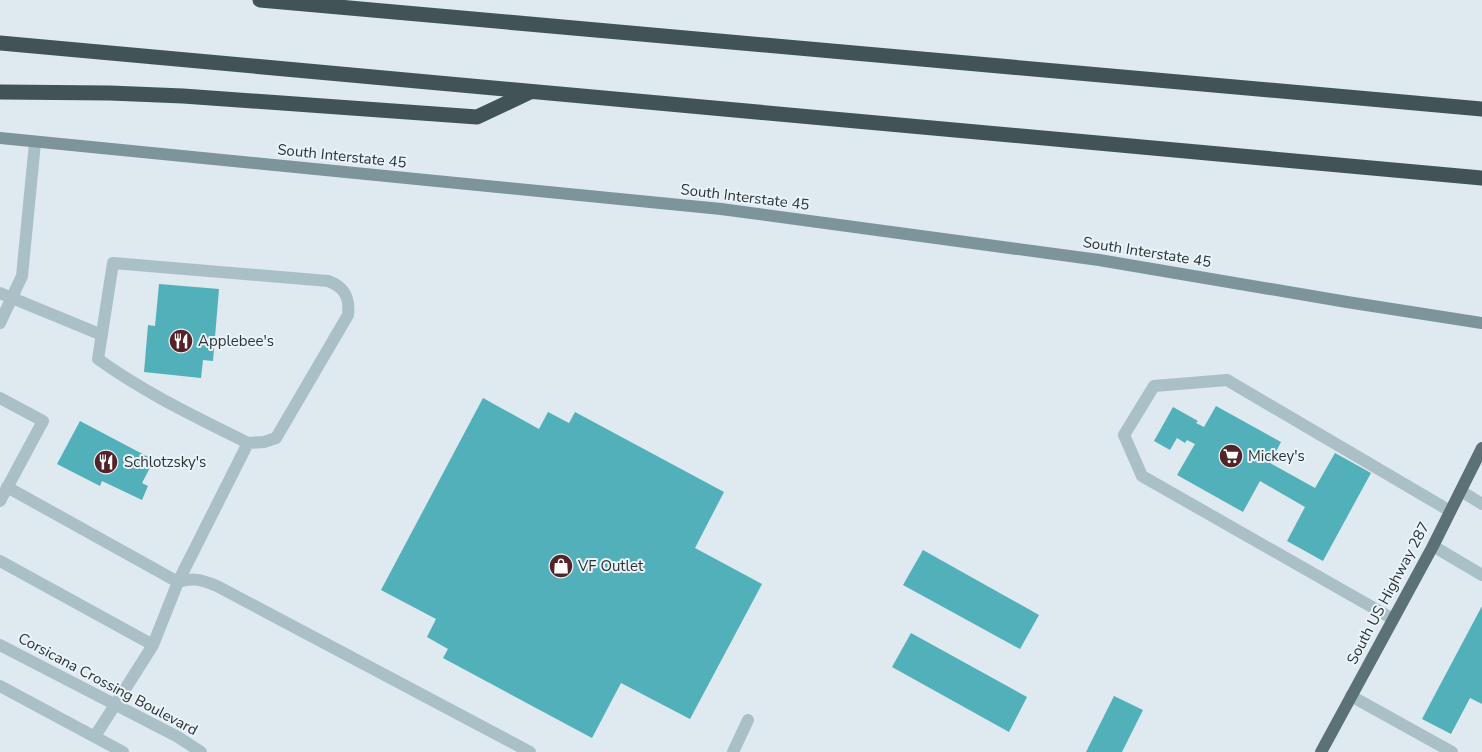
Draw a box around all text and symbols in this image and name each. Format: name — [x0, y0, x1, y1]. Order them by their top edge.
street label: South Interstate 45 — [276, 139, 408, 173]
street label: South Interstate 45 — [679, 179, 811, 215]
street label: South Interstate 45 — [1081, 232, 1213, 272]
restaurant icon: Applebee's — [168, 328, 194, 354]
place label: Applebee's — [198, 331, 274, 351]
supermarket icon: Mickey's — [1218, 443, 1244, 469]
place label: Mickey's — [1248, 446, 1305, 466]
restaurant icon: Schlotzsky's — [93, 449, 119, 475]
place label: Schlotzsky's — [124, 452, 206, 472]
street label: South US Highway 287 — [1342, 518, 1434, 668]
shop icon: VF Outlet — [548, 553, 574, 579]
place label: VF Outlet — [577, 556, 644, 576]
street label: Corsicana Crossing Boulevard — [15, 628, 201, 740]

